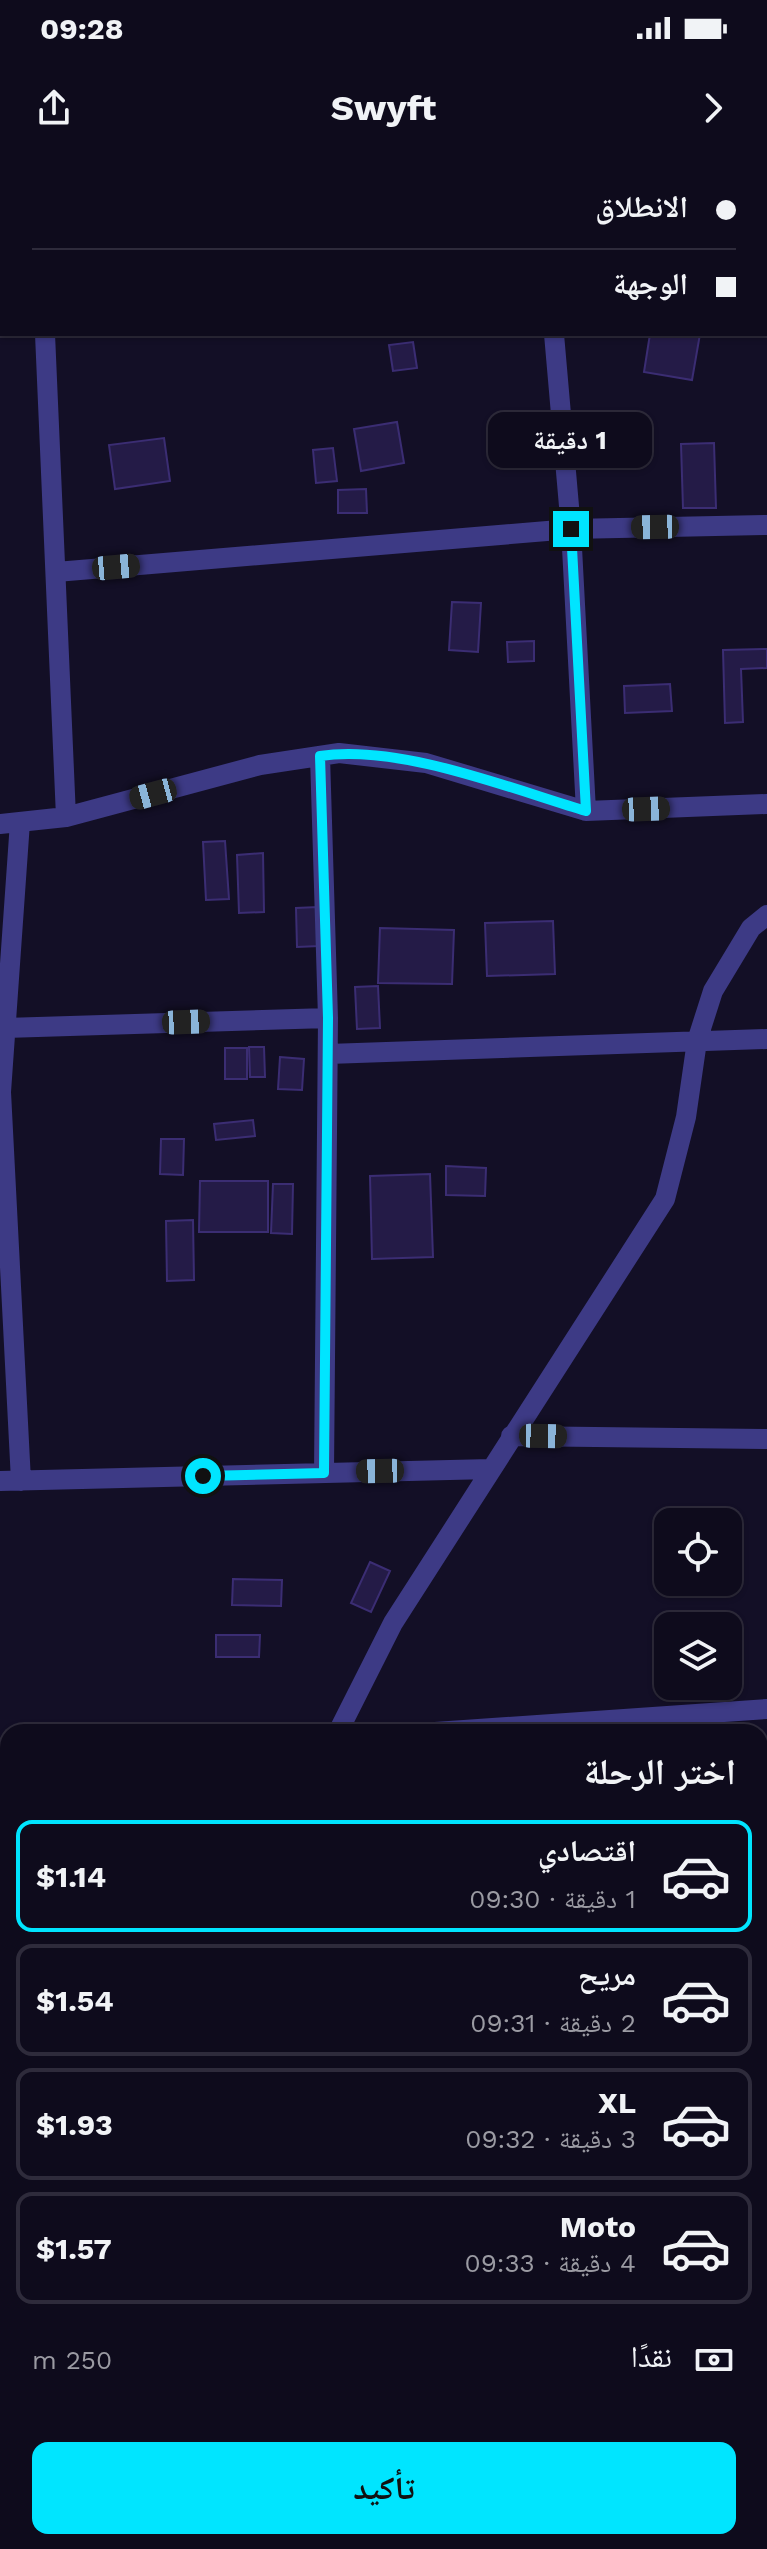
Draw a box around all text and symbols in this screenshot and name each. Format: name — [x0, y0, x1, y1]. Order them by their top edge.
text: 09:28 — [40, 11, 124, 46]
icon: share — [32, 86, 76, 130]
icon: forward — [691, 86, 735, 130]
text: Swyft — [331, 87, 436, 129]
text: الانطلاق — [595, 189, 688, 224]
text: الوجهة — [613, 266, 688, 301]
callout: 1 دقيقة — [489, 413, 653, 469]
text: 1 دقيقة — [533, 425, 607, 455]
route end — [553, 511, 589, 547]
car — [631, 515, 679, 539]
car — [91, 553, 141, 581]
car — [127, 776, 179, 812]
car — [622, 796, 670, 822]
car — [162, 1009, 210, 1035]
car — [519, 1424, 567, 1448]
route start — [185, 1458, 221, 1494]
car — [356, 1459, 404, 1483]
map controls — [654, 1508, 742, 1700]
button: locate — [654, 1508, 742, 1596]
button: layers — [654, 1612, 742, 1700]
text: اختر الرحلة — [584, 1751, 736, 1793]
text: اقتصادي — [538, 1833, 636, 1868]
icon: car — [660, 1840, 732, 1912]
text: $1.14 — [36, 1859, 106, 1894]
text: 1 دقيقة · 09:30 — [469, 1884, 636, 1914]
text: مريح — [578, 1957, 636, 1992]
icon: car — [660, 1964, 732, 2036]
text: $1.54 — [36, 1983, 114, 2018]
text: 2 دقيقة · 09:31 — [470, 2008, 636, 2038]
text: XL — [598, 2085, 636, 2120]
icon: car — [660, 2088, 732, 2160]
text: $1.93 — [36, 2107, 113, 2142]
text: 3 دقيقة · 09:32 — [465, 2124, 636, 2154]
text: Moto — [560, 2209, 636, 2244]
icon: car — [660, 2212, 732, 2284]
text: $1.57 — [36, 2231, 112, 2266]
text: 4 دقيقة · 09:33 — [465, 2248, 636, 2278]
icon: cash — [692, 2338, 736, 2382]
text: نقدًا — [631, 2339, 672, 2374]
text: 250 m — [32, 2345, 112, 2375]
button: تأكيد — [32, 2442, 736, 2534]

